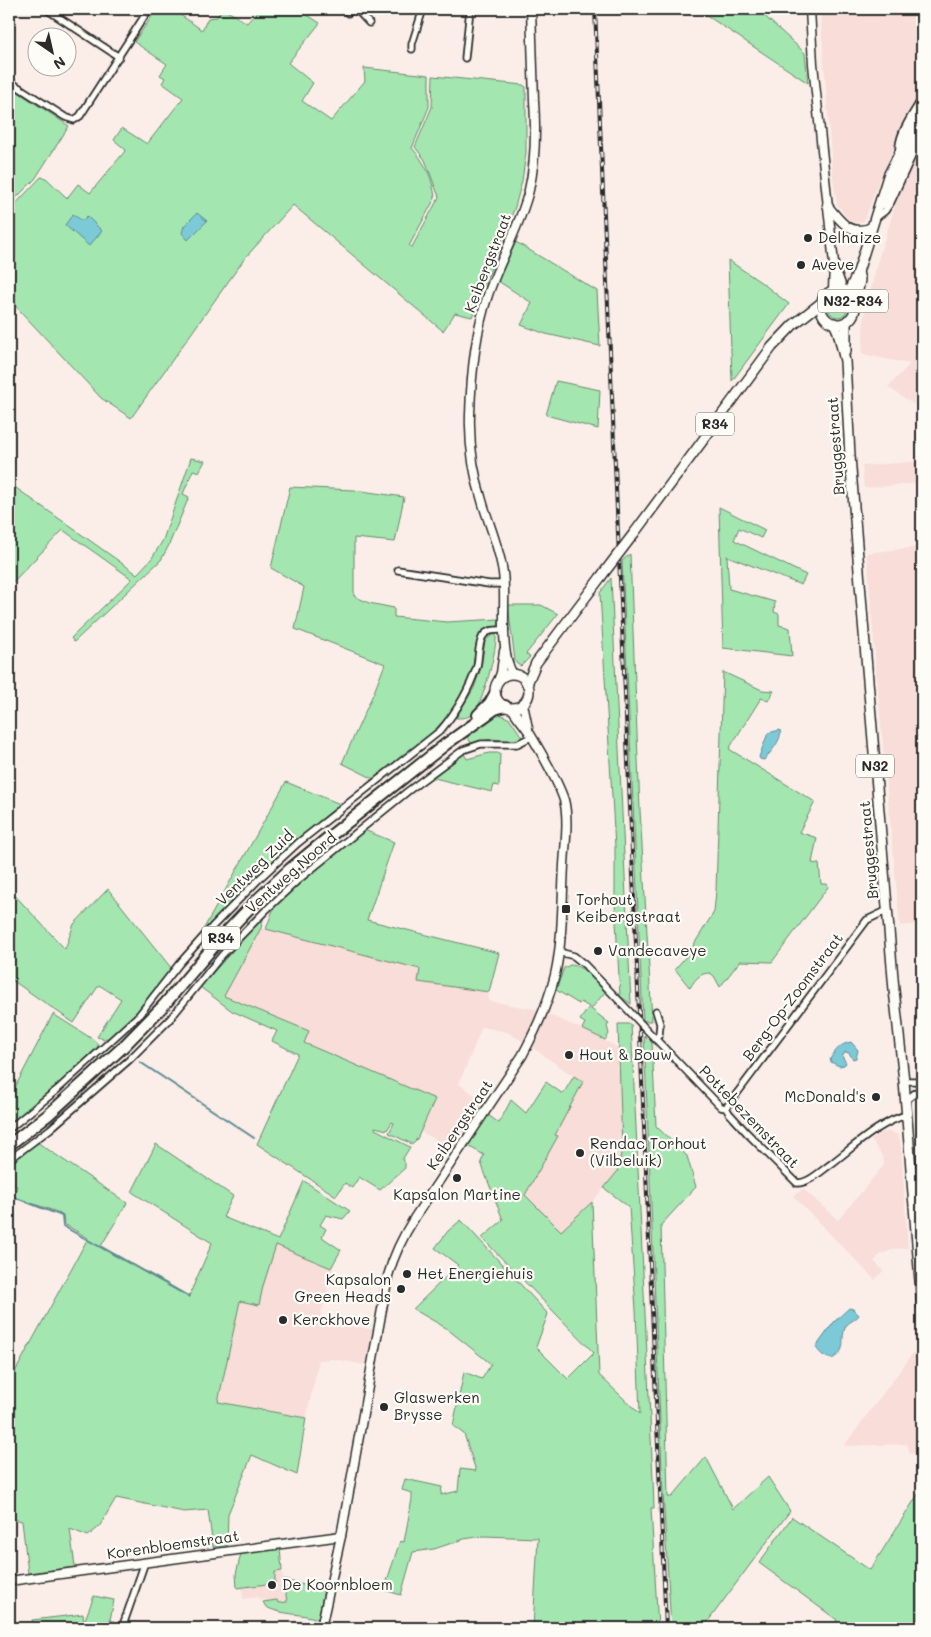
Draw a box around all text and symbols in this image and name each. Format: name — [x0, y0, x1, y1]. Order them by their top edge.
north arrow — [28, 28, 78, 78]
text: N — [50, 52, 69, 74]
street label: Keibergstraat — [459, 210, 515, 315]
place label: Delhaize — [818, 227, 881, 247]
marker: Delhaize — [802, 232, 814, 244]
place label: Aveve — [811, 254, 854, 274]
marker: Aveve — [795, 259, 807, 271]
road number: N32-R34 — [818, 290, 888, 312]
street label: Bruggestraat — [822, 396, 848, 496]
road number: R34 — [696, 412, 734, 436]
road number: N32 — [856, 754, 894, 778]
street label: Bruggestraat — [854, 800, 882, 900]
street label: Ventweg Zuid — [211, 825, 297, 909]
street label: Ventweg Noord — [241, 827, 340, 917]
place label: Torhout Keibergstraat — [576, 889, 681, 926]
marker: Torhout Keibergstraat — [560, 903, 572, 915]
road number: R34 — [202, 926, 240, 950]
street label: Berg-Op-Zoomstraat — [738, 928, 847, 1064]
place label: Vandecaveye — [608, 940, 707, 960]
marker: Vandecaveye — [592, 945, 604, 957]
place label: Hout & Bouw — [579, 1044, 672, 1064]
marker: Hout & Bouw — [563, 1049, 575, 1061]
street label: Pottebezemstraat — [695, 1061, 804, 1172]
street label: Keibergstraat — [422, 1075, 497, 1173]
place label: McDonald's — [784, 1086, 866, 1106]
marker: McDonald's — [870, 1091, 882, 1103]
place label: Rendac Torhout (Vilbeluik) — [590, 1133, 707, 1170]
marker: Rendac Torhout (Vilbeluik) — [574, 1147, 586, 1159]
marker: Kapsalon Martine — [451, 1172, 463, 1184]
place label: Kapsalon Martine — [393, 1184, 521, 1204]
place label: Het Energiehuis — [417, 1263, 533, 1283]
marker: Het Energiehuis — [401, 1268, 413, 1280]
place label: Kapsalon Green Heads — [295, 1269, 391, 1306]
marker: Kapsalon Green Heads — [395, 1283, 407, 1295]
place label: Kerckhove — [293, 1309, 370, 1329]
marker: Kerckhove — [277, 1314, 289, 1326]
place label: Glaswerken Brysse — [394, 1387, 480, 1424]
marker: Glaswerken Brysse — [378, 1401, 390, 1413]
street label: Korenbloemstraat — [105, 1525, 240, 1563]
place label: De Koornbloem — [282, 1574, 393, 1594]
marker: De Koornbloem — [266, 1579, 278, 1591]

